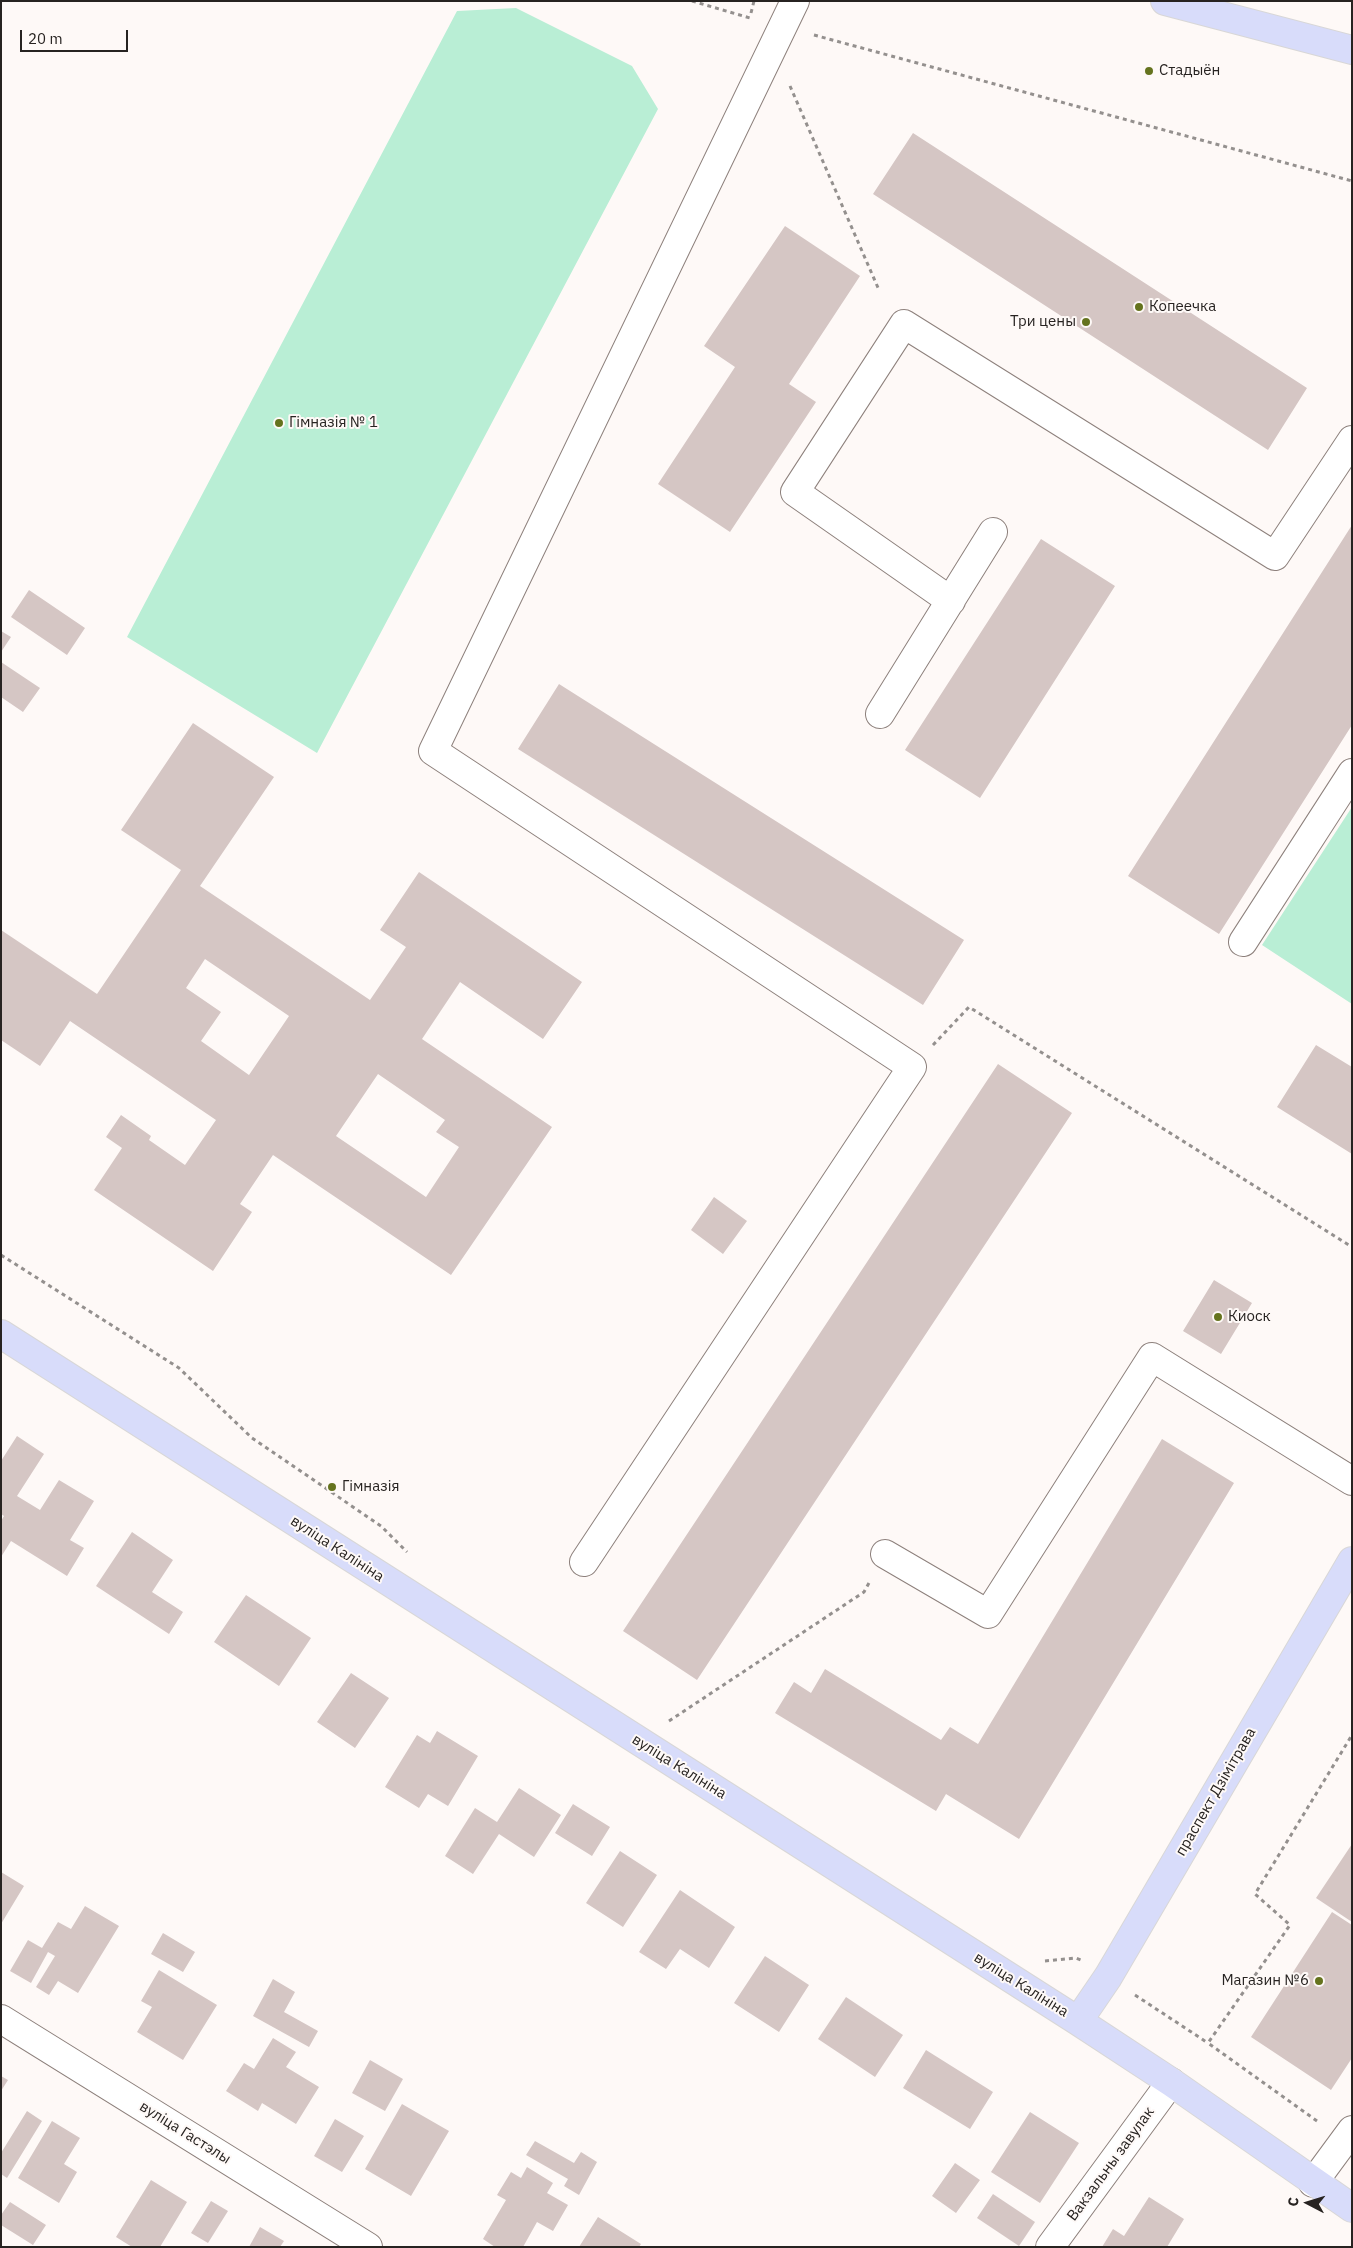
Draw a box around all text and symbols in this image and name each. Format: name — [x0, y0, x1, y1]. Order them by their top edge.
scale bar — [22, 20, 130, 52]
text: 20 m — [28, 29, 63, 48]
place label: Стадыён — [1159, 62, 1220, 80]
marker: Стадыён — [1143, 65, 1155, 77]
place label: Копеечка — [1149, 298, 1216, 316]
marker: Копеечка — [1133, 301, 1145, 313]
place label: Три цены — [1010, 313, 1076, 331]
marker: Три цены — [1080, 316, 1092, 328]
place label: Гімназія № 1 — [289, 414, 378, 432]
marker: Гімназія № 1 — [273, 417, 285, 429]
place label: Киоск — [1228, 1308, 1271, 1326]
marker: Киоск — [1212, 1311, 1224, 1323]
place label: Гімназія — [342, 1478, 399, 1496]
marker: Гімназія — [326, 1481, 338, 1493]
street label: вуліца Калініна — [287, 1512, 387, 1586]
street label: праспект Дзімітрава — [1172, 1725, 1260, 1859]
street label: вуліца Калініна — [628, 1731, 730, 1803]
street label: вуліца Калініна — [970, 1949, 1072, 2021]
place label: Магазин №6 — [1221, 1972, 1309, 1990]
marker: Магазин №6 — [1313, 1975, 1325, 1987]
street label: вуліца Гастэлы — [136, 2098, 234, 2168]
street label: Вакзальны завулак — [1064, 2103, 1158, 2225]
north arrow — [1283, 2178, 1333, 2228]
text: С — [1284, 2196, 1302, 2207]

